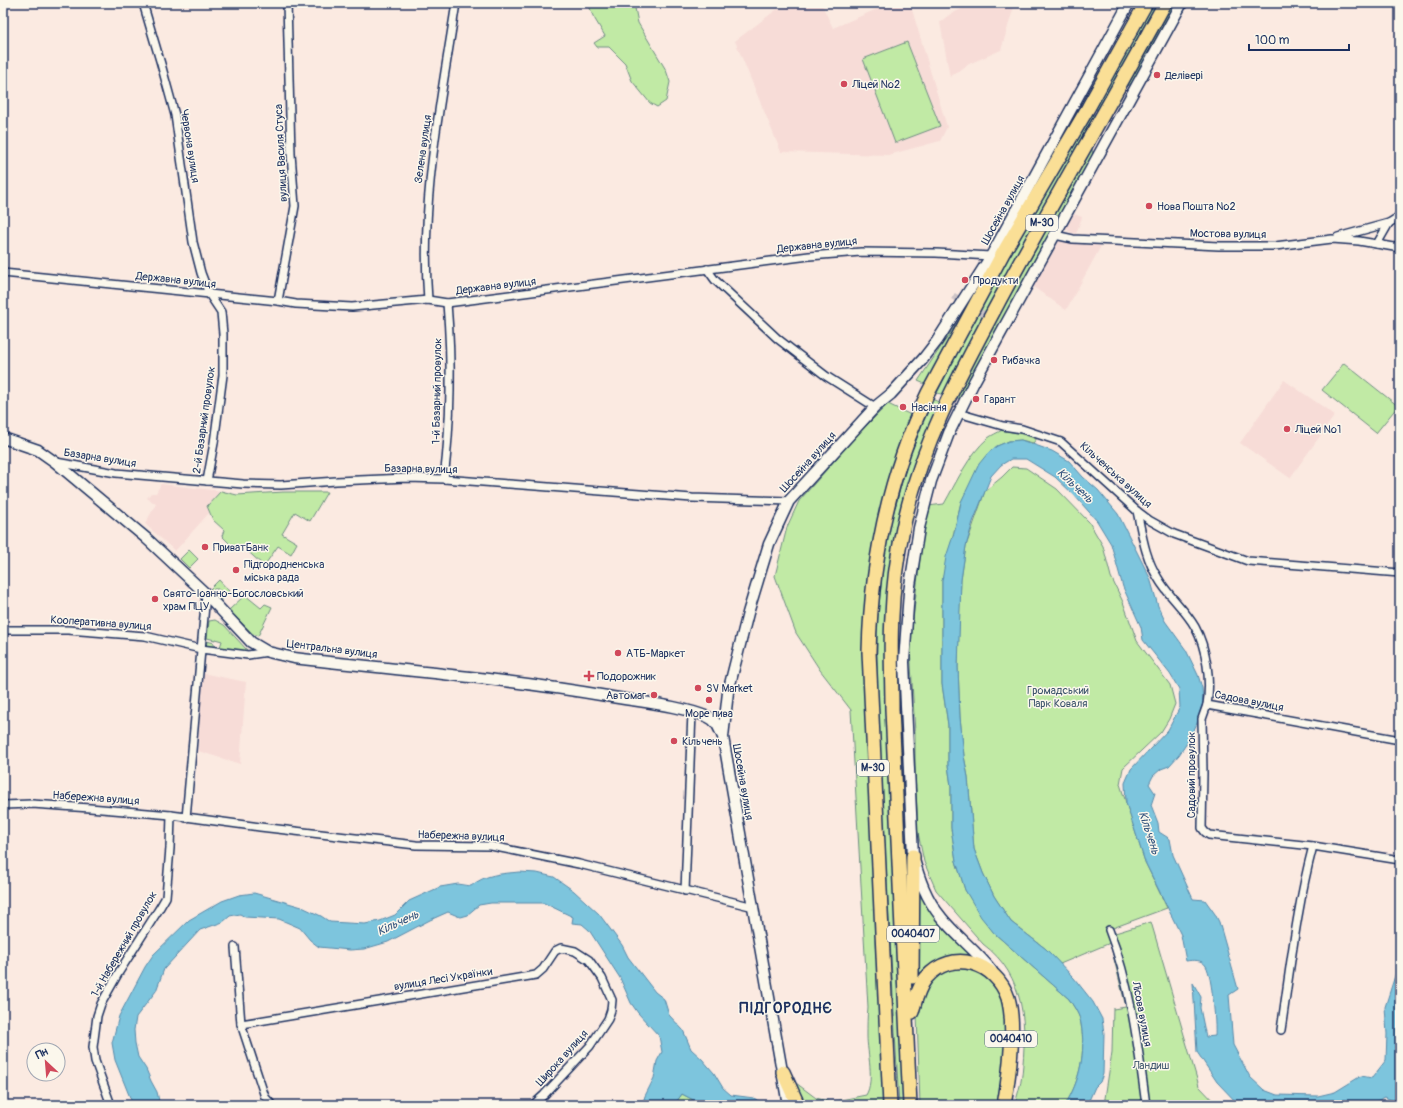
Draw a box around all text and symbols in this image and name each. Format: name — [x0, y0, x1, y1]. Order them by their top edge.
scale bar — [1249, 26, 1349, 52]
text: 100 m — [1255, 33, 1290, 48]
place label: Делівері — [1164, 69, 1203, 82]
marker: Делівері — [1152, 70, 1162, 80]
place label: Ліцей №2 — [851, 78, 900, 91]
marker: Ліцей №2 — [839, 79, 849, 89]
street label: вулиця Василя Стуса — [272, 104, 290, 202]
street label: Червона вулиця — [178, 108, 202, 184]
street label: Зелена вулиця — [412, 114, 434, 184]
street label: Шосейна вулиця — [979, 173, 1027, 247]
place label: Нова Пошта №2 — [1157, 200, 1236, 213]
marker: Нова Пошта №2 — [1144, 201, 1154, 211]
road number: М-30 — [1026, 215, 1058, 231]
street label: Мостова вулиця — [1190, 227, 1266, 241]
street label: Державна вулиця — [775, 234, 858, 256]
street label: Державна вулиця — [134, 269, 217, 291]
place label: Продукти — [973, 274, 1018, 287]
street label: Державна вулиця — [454, 275, 537, 297]
marker: Продукти — [960, 275, 970, 285]
street label: 1-й Базарний провулок — [430, 337, 444, 444]
place label: Рибачка — [1002, 354, 1040, 367]
marker: Рибачка — [989, 355, 999, 365]
street label: 2-й Базарний провулок — [190, 365, 218, 474]
place label: Гарант — [984, 393, 1016, 406]
marker: Гарант — [971, 394, 981, 404]
place label: Насіння — [911, 401, 947, 414]
marker: Насіння — [898, 402, 908, 412]
place label: Ліцей №1 — [1294, 423, 1341, 436]
marker: Ліцей №1 — [1282, 424, 1292, 434]
street label: Шосейна вулиця — [777, 429, 839, 495]
street label: Кільченська вулиця — [1077, 439, 1155, 511]
street label: Базарна вулиця — [63, 446, 137, 470]
street label: Базарна вулиця — [384, 462, 458, 476]
water label: Кільчень — [1054, 465, 1097, 507]
place label: ПриватБанк — [213, 541, 269, 554]
marker: ПриватБанк — [200, 542, 210, 552]
place label: Підгородненська міська рада — [244, 558, 324, 584]
marker: Підгородненська міська рада — [231, 565, 241, 575]
place label: Свято-Іоанно-Богословський храм ПЦУ — [163, 587, 304, 613]
marker: Свято-Іоанно-Богословський храм ПЦУ — [150, 594, 160, 604]
street label: Кооперативна вулиця — [50, 613, 152, 633]
street label: Центральна вулиця — [286, 637, 378, 661]
place label: АТБ-Маркет — [626, 647, 686, 660]
marker: АТБ-Маркет — [613, 648, 623, 658]
place label: Подорожник — [597, 670, 657, 683]
marker: Подорожник — [584, 671, 594, 681]
place label: SV Market — [706, 682, 753, 695]
marker: SV Market — [693, 683, 703, 693]
park label: Громадський Парк Коваля — [1027, 684, 1089, 710]
street label: Садова вулиця — [1213, 688, 1285, 714]
place label: Автомаг — [606, 689, 646, 702]
marker: Автомаг — [649, 690, 659, 700]
marker: Море пива — [704, 695, 714, 705]
place label: Море пива — [685, 707, 733, 720]
street label: Садовий провулок — [1185, 731, 1198, 818]
place label: Кільчень — [682, 735, 723, 748]
marker: Кільчень — [669, 736, 679, 746]
street label: Шосейна вулиця — [730, 743, 756, 821]
road number: М-30 — [857, 760, 889, 776]
street label: Набережна вулиця — [52, 788, 140, 808]
water label: Кільчень — [1135, 810, 1163, 857]
street label: Набережна вулиця — [417, 828, 505, 844]
street label: 1-й Набережний провулок — [88, 889, 160, 999]
water label: Кільчень — [375, 907, 422, 939]
road number: О040407 — [887, 926, 939, 942]
street label: вулиця Лесі Українки — [393, 965, 493, 993]
street label: Лісова вулиця — [1129, 979, 1155, 1048]
district label: ПІДГОРОДНЄ — [739, 999, 833, 1018]
street label: Широка вулиця — [533, 1027, 591, 1089]
road number: О040410 — [985, 1031, 1037, 1047]
north arrow — [26, 1042, 66, 1082]
text: Пн — [34, 1045, 51, 1062]
park label: Ландиш — [1132, 1059, 1169, 1072]

